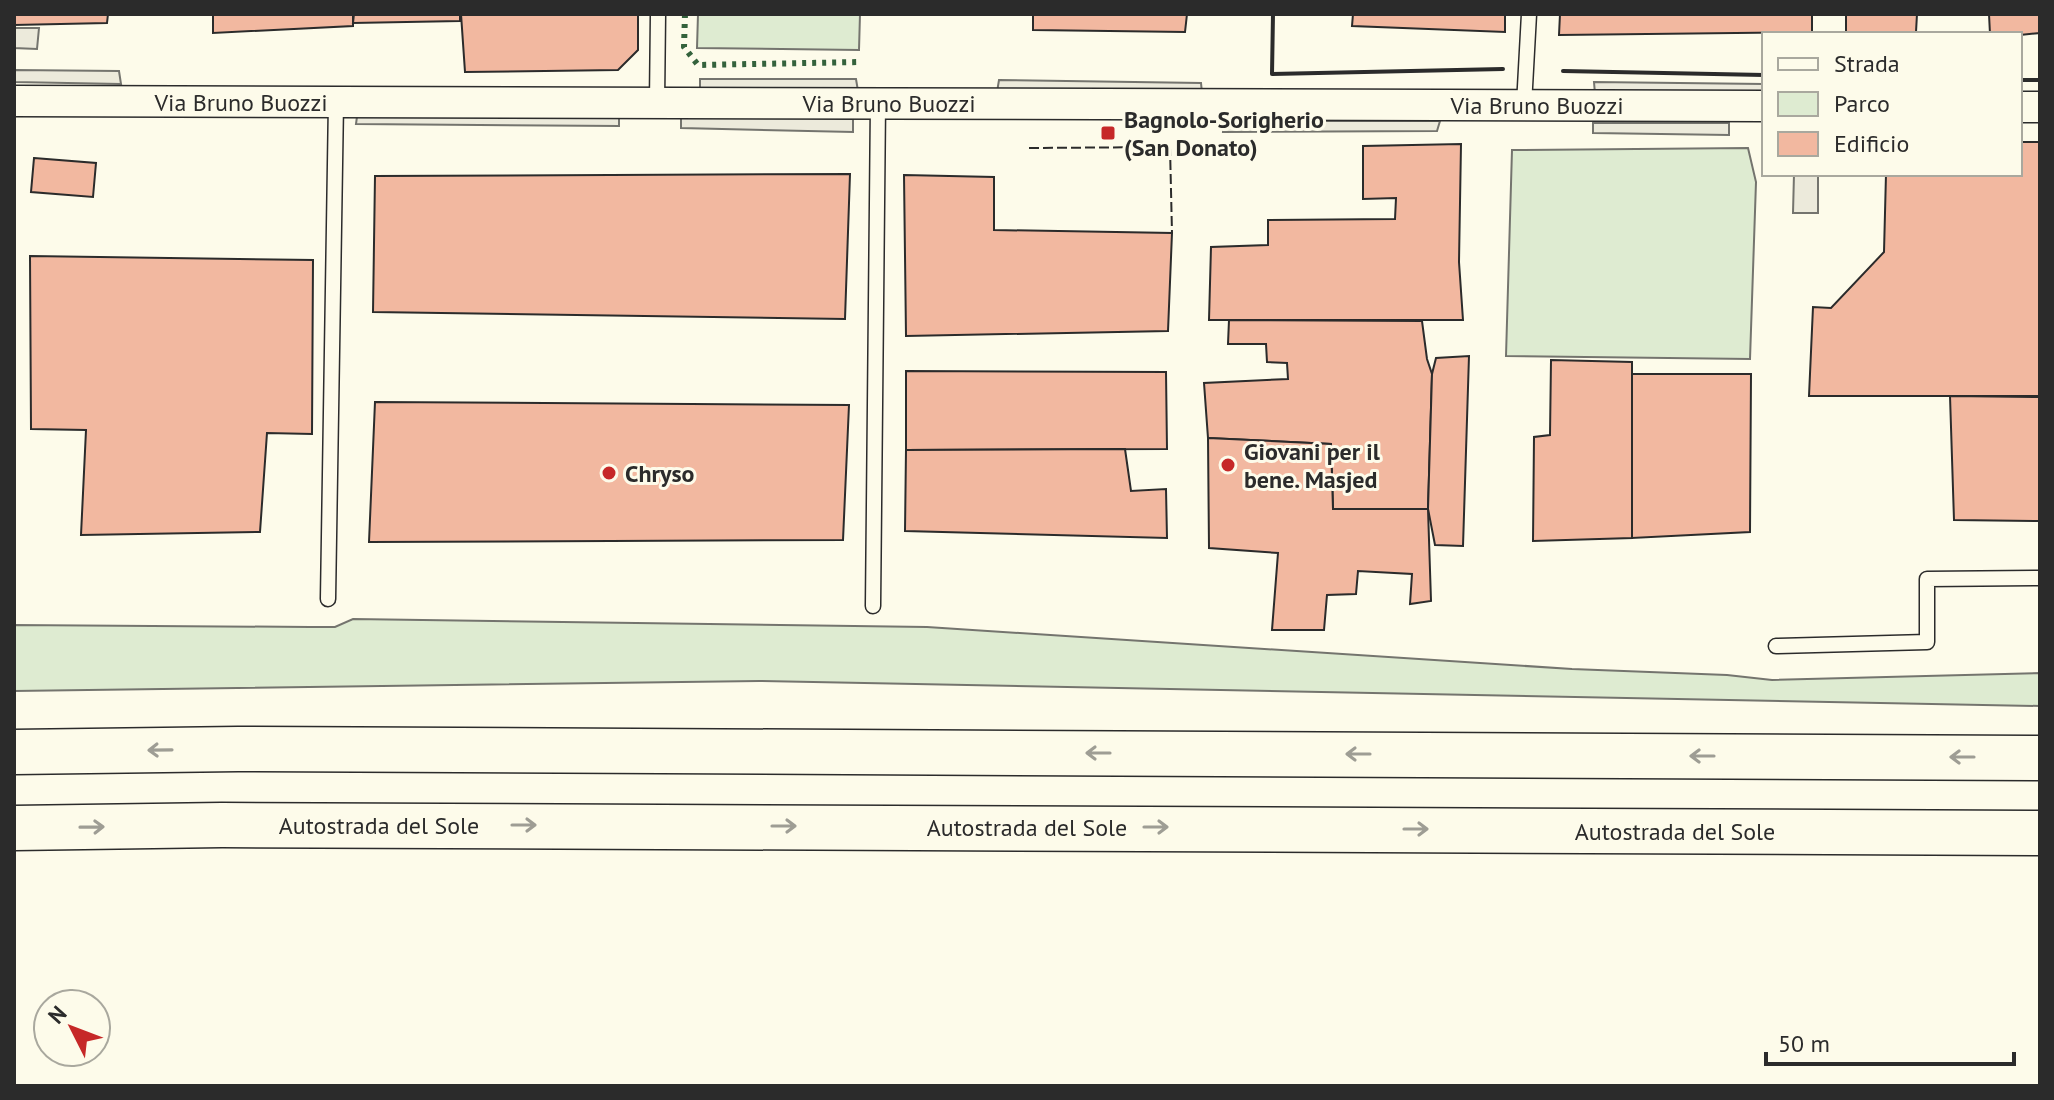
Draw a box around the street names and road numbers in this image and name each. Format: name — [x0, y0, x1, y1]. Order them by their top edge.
street label: Via Bruno Buozzi — [153, 87, 328, 118]
street label: Via Bruno Buozzi — [801, 88, 976, 119]
street label: Via Bruno Buozzi — [1449, 90, 1624, 121]
street label: Autostrada del Sole — [279, 810, 479, 841]
street label: Autostrada del Sole — [927, 812, 1127, 843]
street label: Autostrada del Sole — [1575, 816, 1775, 847]

